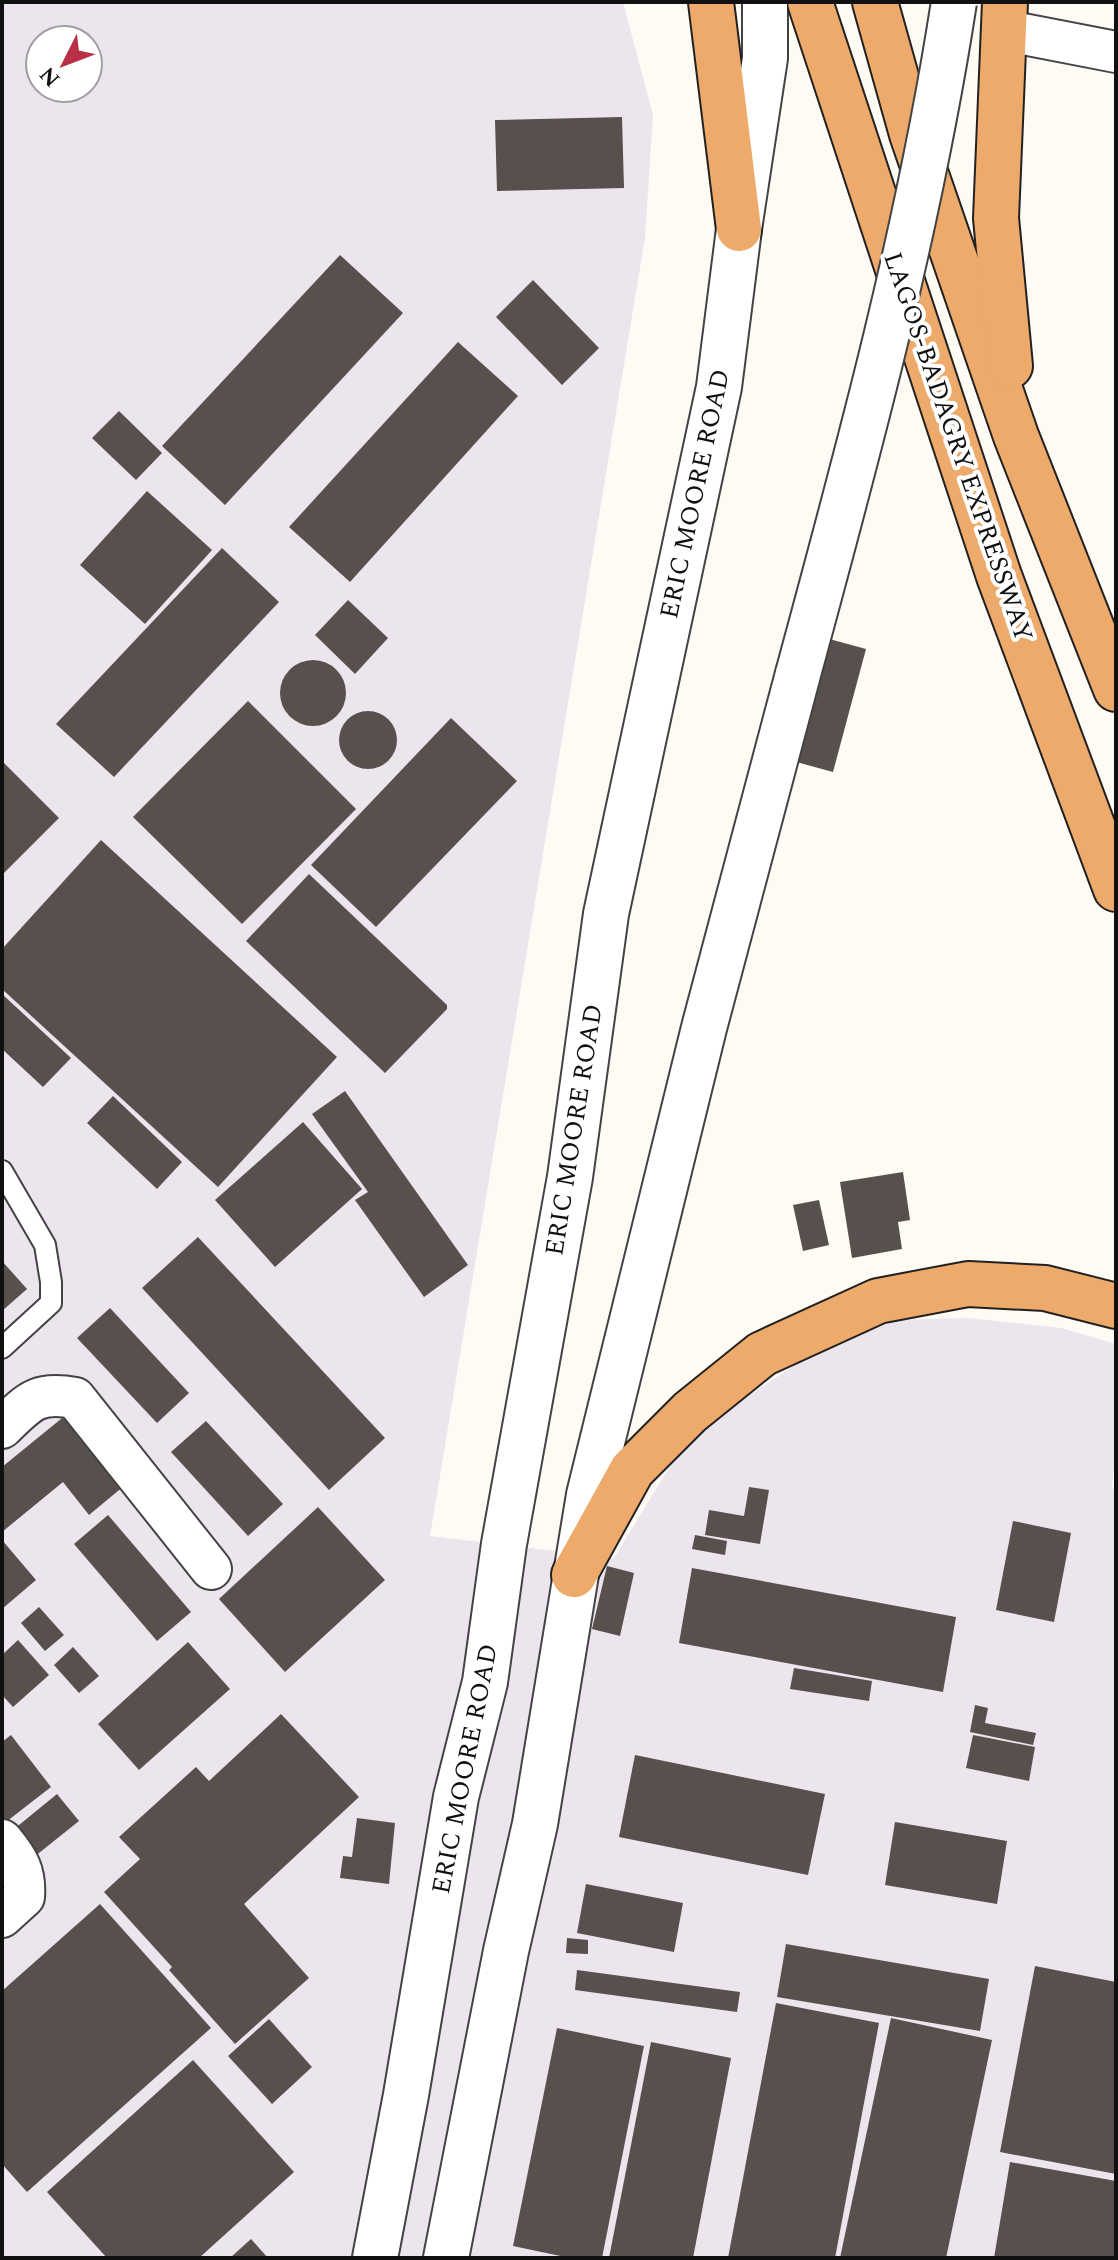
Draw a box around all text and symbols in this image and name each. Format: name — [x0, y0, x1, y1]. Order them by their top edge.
north arrow — [24, 24, 104, 104]
text: N — [32, 59, 69, 94]
street label: LAGOS-BADAGRY EXPRESSWAY — [872, 247, 1044, 647]
street label: ERIC MOORE ROAD — [649, 365, 741, 623]
street label: ERIC MOORE ROAD — [534, 1001, 614, 1259]
street label: ERIC MOORE ROAD — [421, 1640, 509, 1898]

